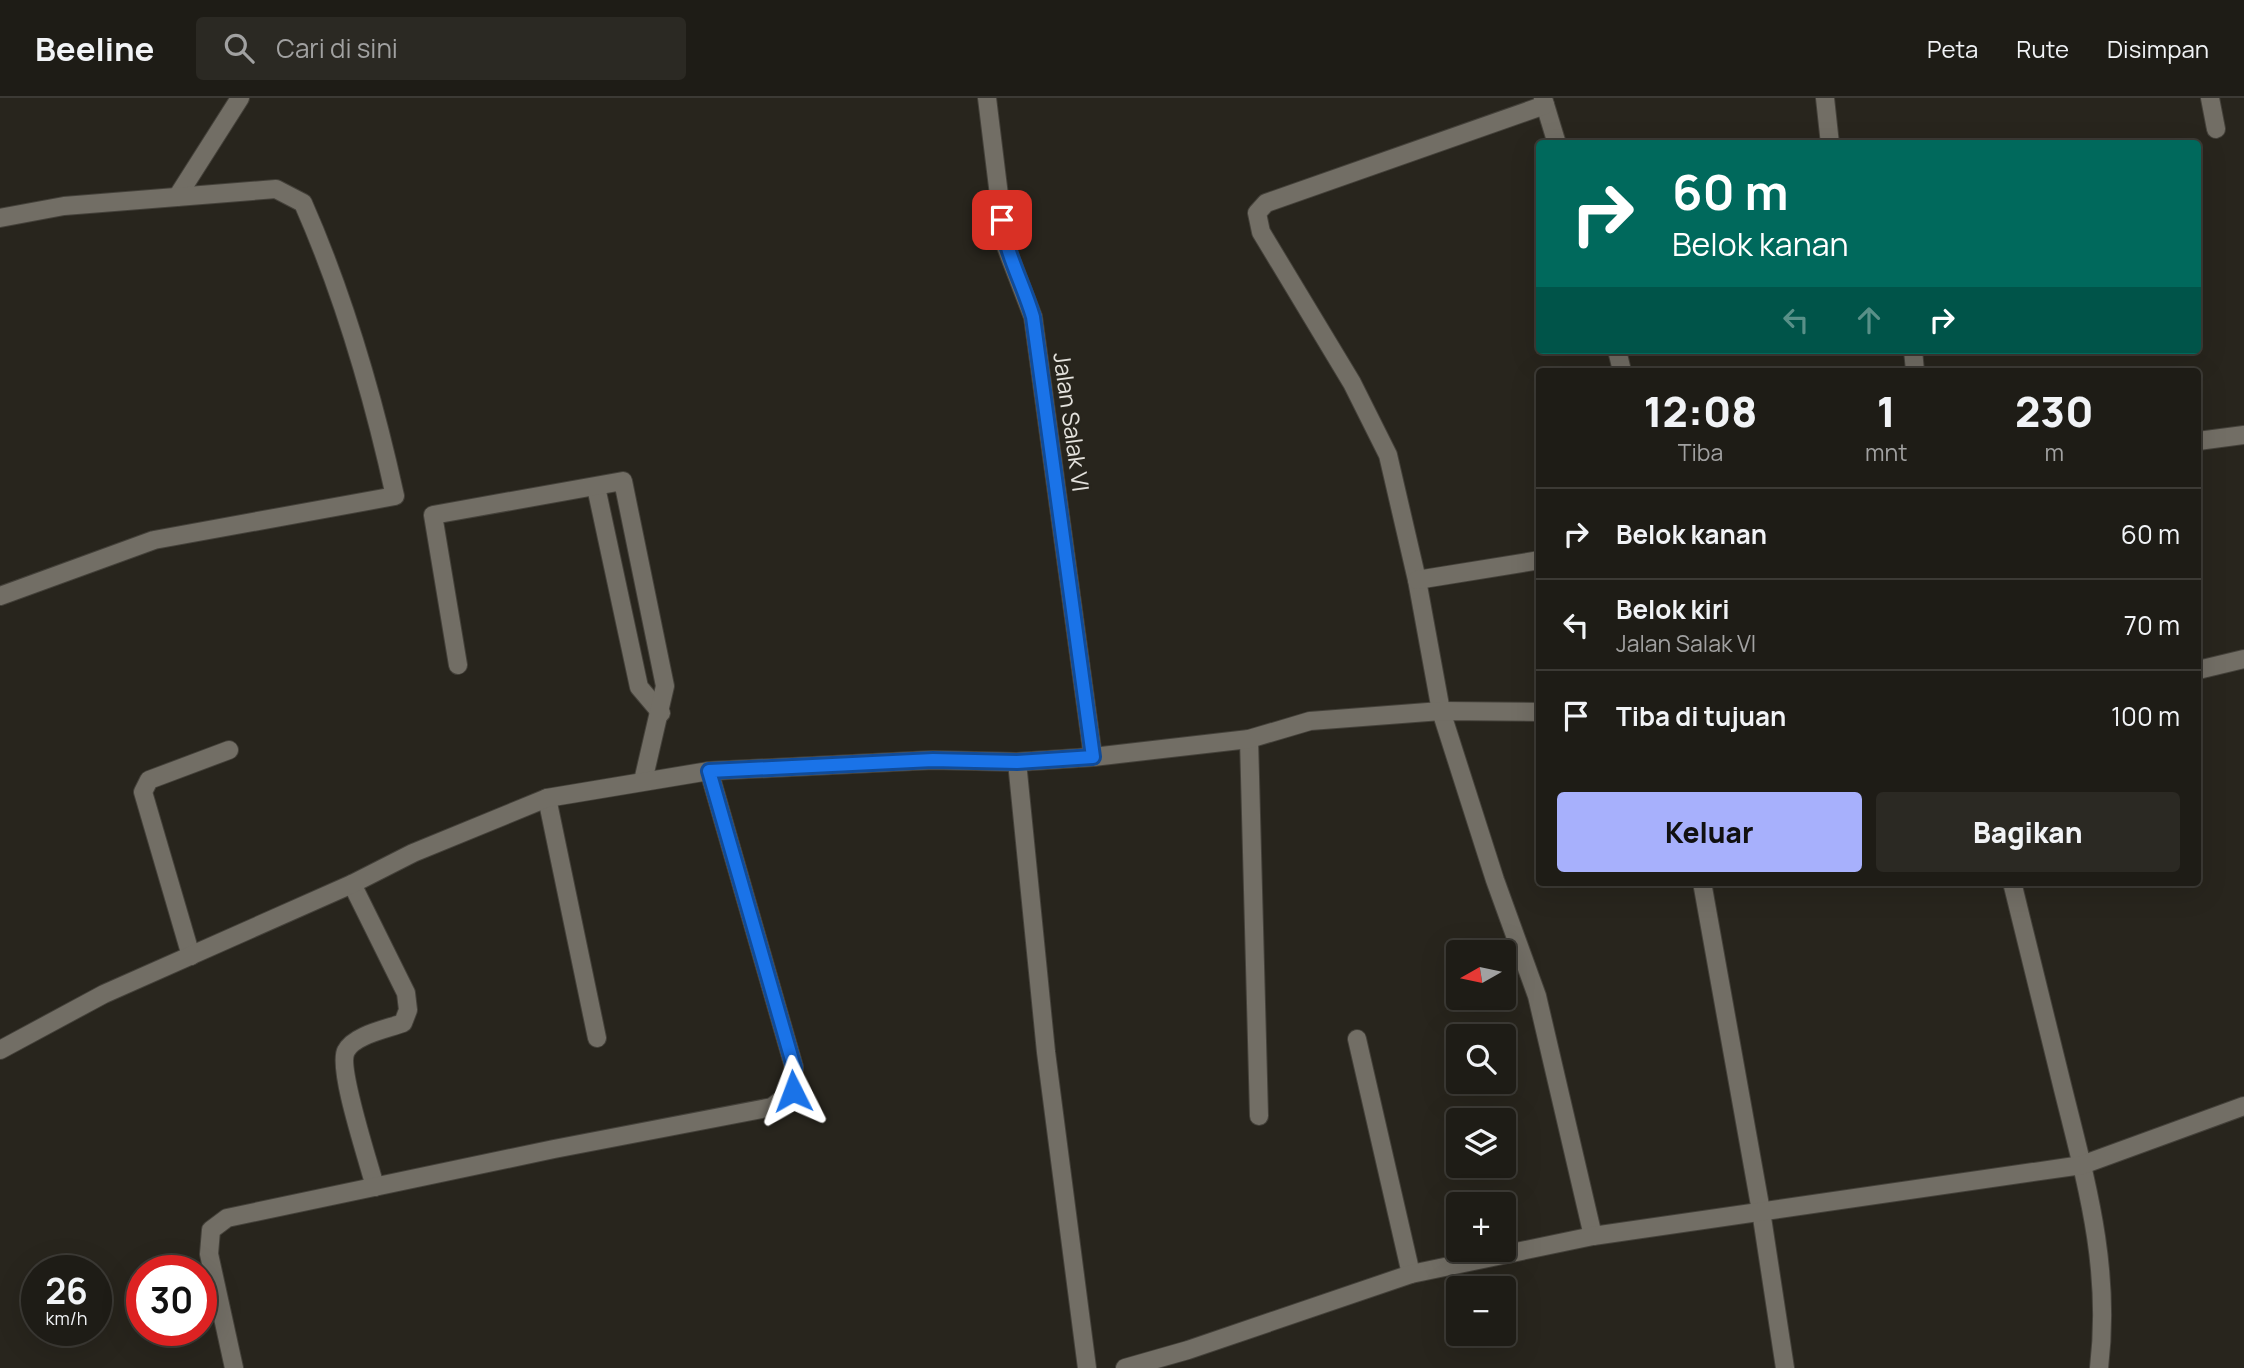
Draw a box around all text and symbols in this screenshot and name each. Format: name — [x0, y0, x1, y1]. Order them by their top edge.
search box — [196, 17, 686, 80]
text: Beeline — [35, 26, 154, 71]
icon: search — [220, 29, 258, 67]
text: Cari di sini — [276, 30, 398, 66]
text: Peta — [1927, 32, 1978, 65]
text: Rute — [2016, 32, 2069, 65]
text: Disimpan — [2107, 32, 2209, 65]
text: 60 m — [1672, 158, 1789, 225]
icon: right — [1557, 168, 1648, 259]
pin — [972, 190, 1032, 250]
icon: arrive — [983, 201, 1021, 239]
text: Belok kanan — [1672, 222, 1848, 266]
icon: left — [1777, 301, 1815, 339]
icon: ahead — [1850, 301, 1888, 339]
icon: right — [1923, 301, 1961, 339]
street label: Jalan Salak VI — [1046, 350, 1098, 494]
text: 12:08 — [1644, 382, 1757, 440]
text: 1 — [1877, 382, 1896, 440]
text: 230 — [2015, 382, 2093, 440]
text: Tiba — [1678, 436, 1723, 468]
text: mnt — [1865, 436, 1907, 468]
text: m — [2044, 436, 2064, 468]
icon: right — [1557, 515, 1595, 553]
text: Belok kanan — [1616, 516, 1767, 552]
text: 60 m — [2121, 516, 2180, 552]
text: Belok kiri — [1616, 591, 1730, 627]
icon: left — [1557, 606, 1595, 644]
text: 70 m — [2124, 607, 2180, 643]
text: Jalan Salak VI — [1616, 627, 1756, 659]
icon: arrive — [1557, 697, 1595, 735]
text: Tiba di tujuan — [1616, 698, 1786, 734]
text: 100 m — [2111, 698, 2180, 734]
button: Keluar — [1557, 792, 1862, 872]
button: Bagikan — [1876, 792, 2180, 872]
north arrow — [1446, 940, 1516, 1010]
map controls — [1446, 940, 1516, 1346]
button: search — [1446, 1024, 1516, 1094]
position arrow — [756, 1054, 830, 1128]
button: layers — [1446, 1108, 1516, 1178]
button: + — [1446, 1192, 1516, 1262]
speed limit sign: 30 — [126, 1255, 217, 1346]
text: 26 — [45, 1267, 88, 1315]
button: − — [1446, 1276, 1516, 1346]
text: km/h — [46, 1306, 87, 1330]

